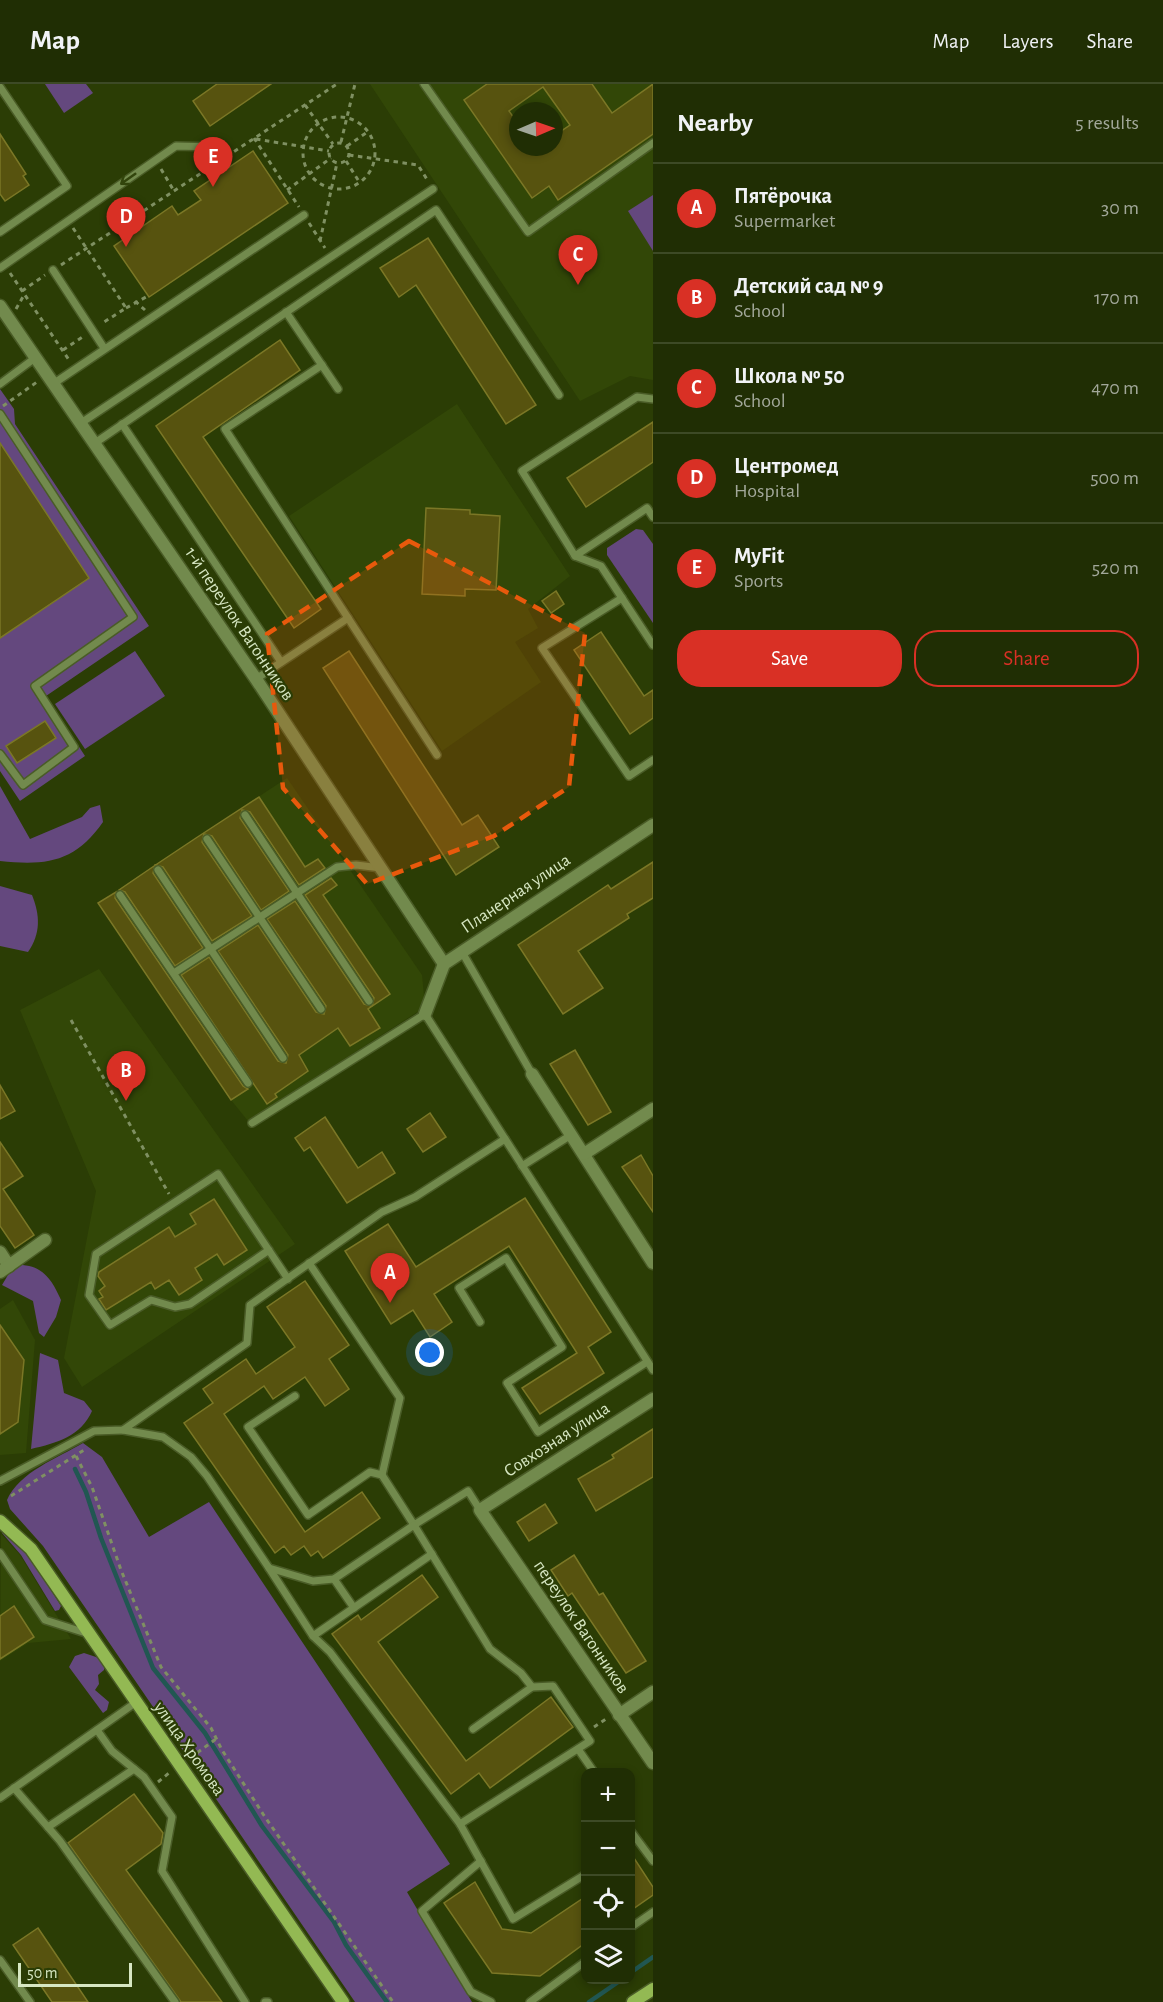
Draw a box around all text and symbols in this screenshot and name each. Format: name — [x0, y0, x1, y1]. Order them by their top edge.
text: Map — [30, 27, 80, 55]
text: Map — [933, 31, 969, 52]
text: Layers — [1002, 31, 1053, 52]
text: Share — [1086, 31, 1133, 52]
north arrow — [509, 102, 563, 156]
text: Nearby — [677, 110, 753, 136]
text: 5 results — [1075, 113, 1139, 133]
pin: E — [194, 138, 232, 187]
one-way arrow — [121, 173, 137, 185]
text: Пятёрочка — [734, 185, 832, 207]
pin: D — [106, 198, 146, 247]
text: A — [691, 198, 703, 218]
text: 30 m — [1101, 198, 1139, 218]
text: Supermarket — [734, 211, 835, 231]
pin: C — [558, 236, 598, 285]
text: Детский сад № 9 — [734, 275, 883, 297]
text: B — [691, 288, 702, 308]
text: 170 m — [1094, 288, 1139, 308]
text: School — [734, 301, 786, 321]
text: Школа № 50 — [734, 365, 845, 387]
text: C — [691, 378, 702, 398]
text: 470 m — [1091, 378, 1139, 398]
text: School — [734, 391, 786, 411]
text: Центромед — [734, 455, 839, 477]
text: D — [690, 468, 703, 488]
text: 500 m — [1090, 468, 1139, 488]
text: Hospital — [734, 481, 800, 501]
street label: 1-й переулок Вагонников — [181, 544, 297, 704]
text: MyFit — [734, 545, 784, 567]
text: E — [691, 558, 702, 578]
text: 520 m — [1092, 558, 1139, 578]
text: Sports — [734, 571, 783, 591]
button: Save — [677, 630, 902, 687]
button: Share — [914, 630, 1139, 687]
street label: Планерная улица — [458, 851, 574, 937]
pin: B — [106, 1052, 146, 1101]
pin: A — [370, 1254, 410, 1303]
your location — [415, 1338, 444, 1367]
street label: Совхозная улица — [501, 1399, 613, 1481]
street label: переулок Вагонников — [530, 1557, 632, 1697]
street label: улица Хромова — [149, 1698, 228, 1799]
map controls — [581, 1768, 635, 1984]
button: + — [581, 1768, 635, 1822]
button: − — [581, 1822, 635, 1876]
button: locate — [581, 1876, 635, 1930]
button: layers — [581, 1930, 635, 1984]
scale bar — [18, 1960, 132, 1988]
text: 50 m — [27, 1965, 58, 1981]

